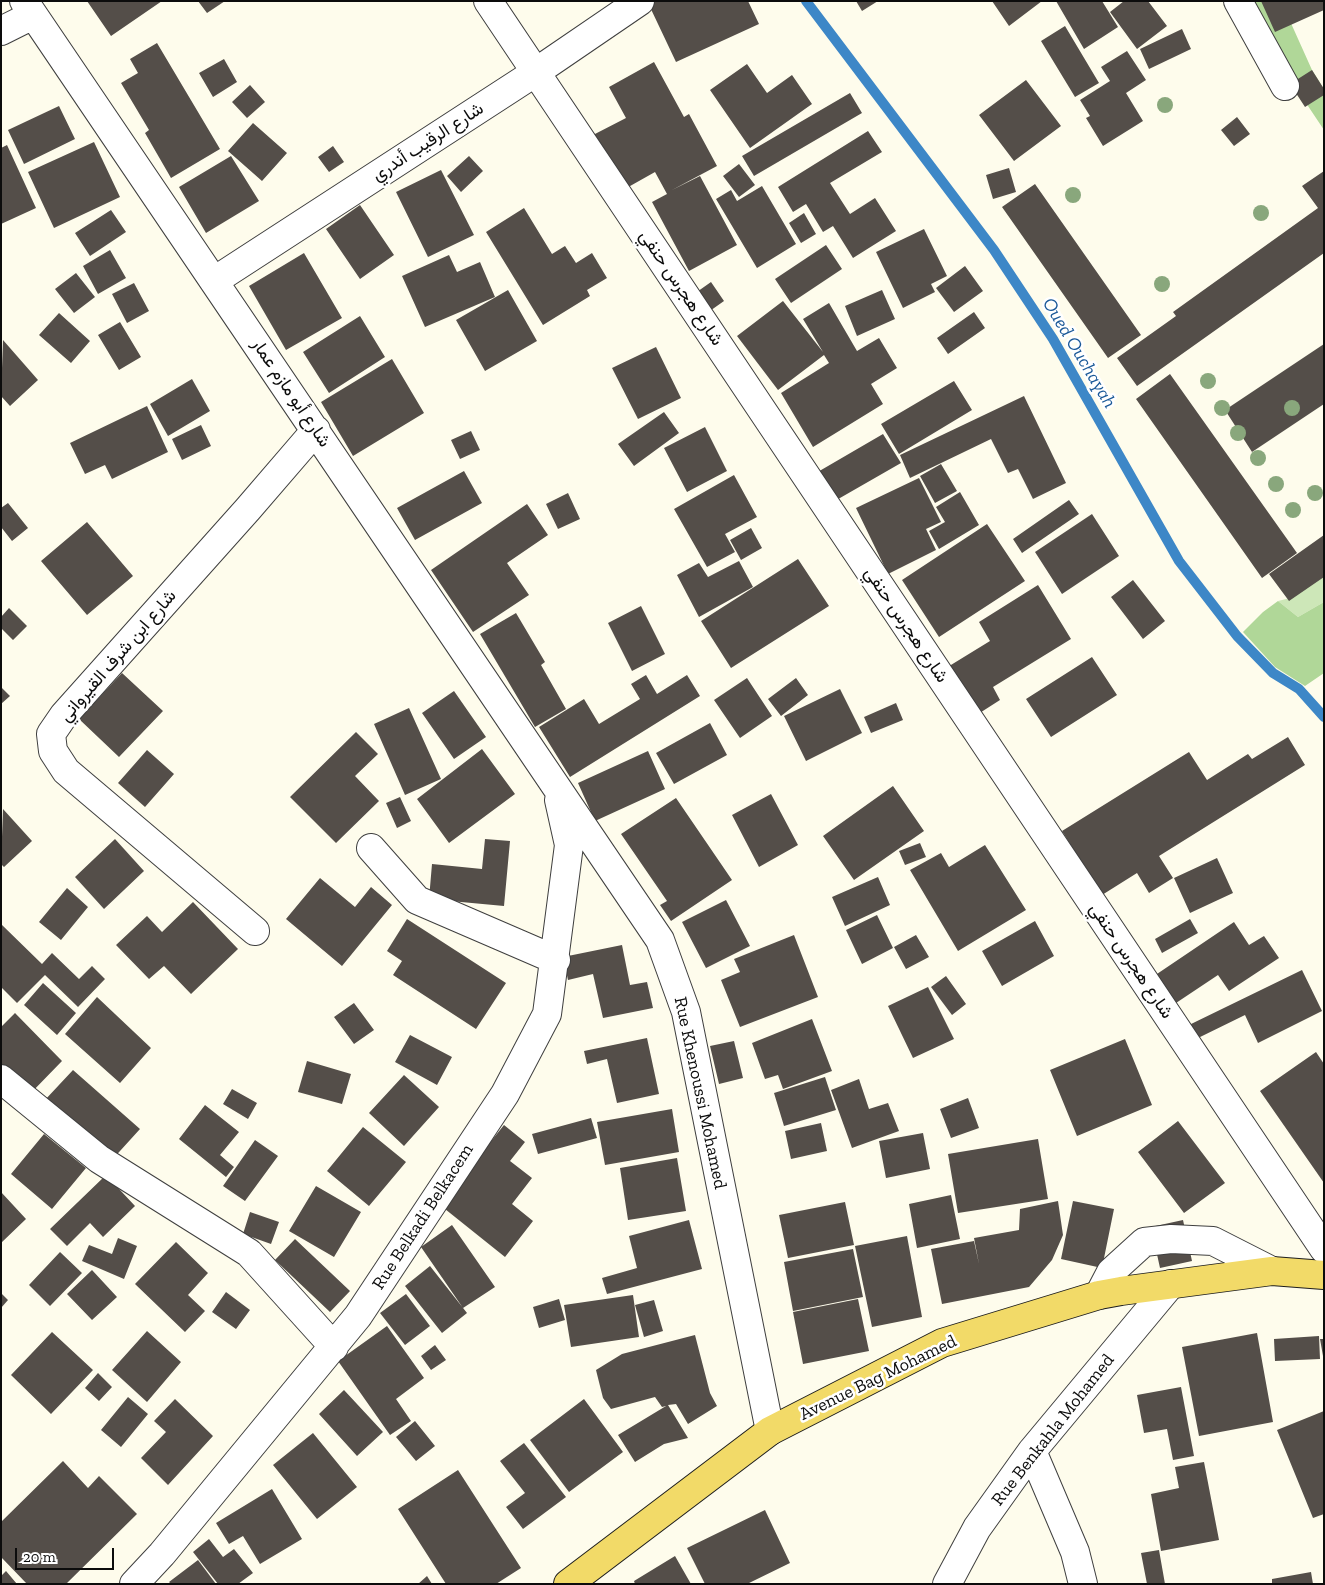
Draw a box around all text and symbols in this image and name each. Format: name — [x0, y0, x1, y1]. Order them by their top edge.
street label: شارع الرقيب أندري — [368, 98, 488, 186]
street label: شارع هجرس حنفي — [634, 226, 728, 350]
water label: Oued Ouchayah — [1037, 294, 1121, 412]
street label: شارع أبو مازم عمار — [247, 335, 335, 451]
street label: شارع هجرس حنفي — [859, 563, 953, 687]
street label: شارع ابن شرف القيرواني — [55, 586, 181, 726]
street label: شارع هجرس حنفي — [1084, 899, 1178, 1023]
street label: Rue Khenoussi Mohamed — [669, 995, 731, 1191]
street label: Rue Belkadi Belkacem — [368, 1140, 478, 1294]
street label: Avenue Bag Mohamed — [796, 1331, 960, 1425]
street label: Rue Benkahla Mohamed — [987, 1350, 1119, 1510]
scale bar — [18, 1538, 116, 1570]
text: 20 m — [23, 1548, 56, 1566]

